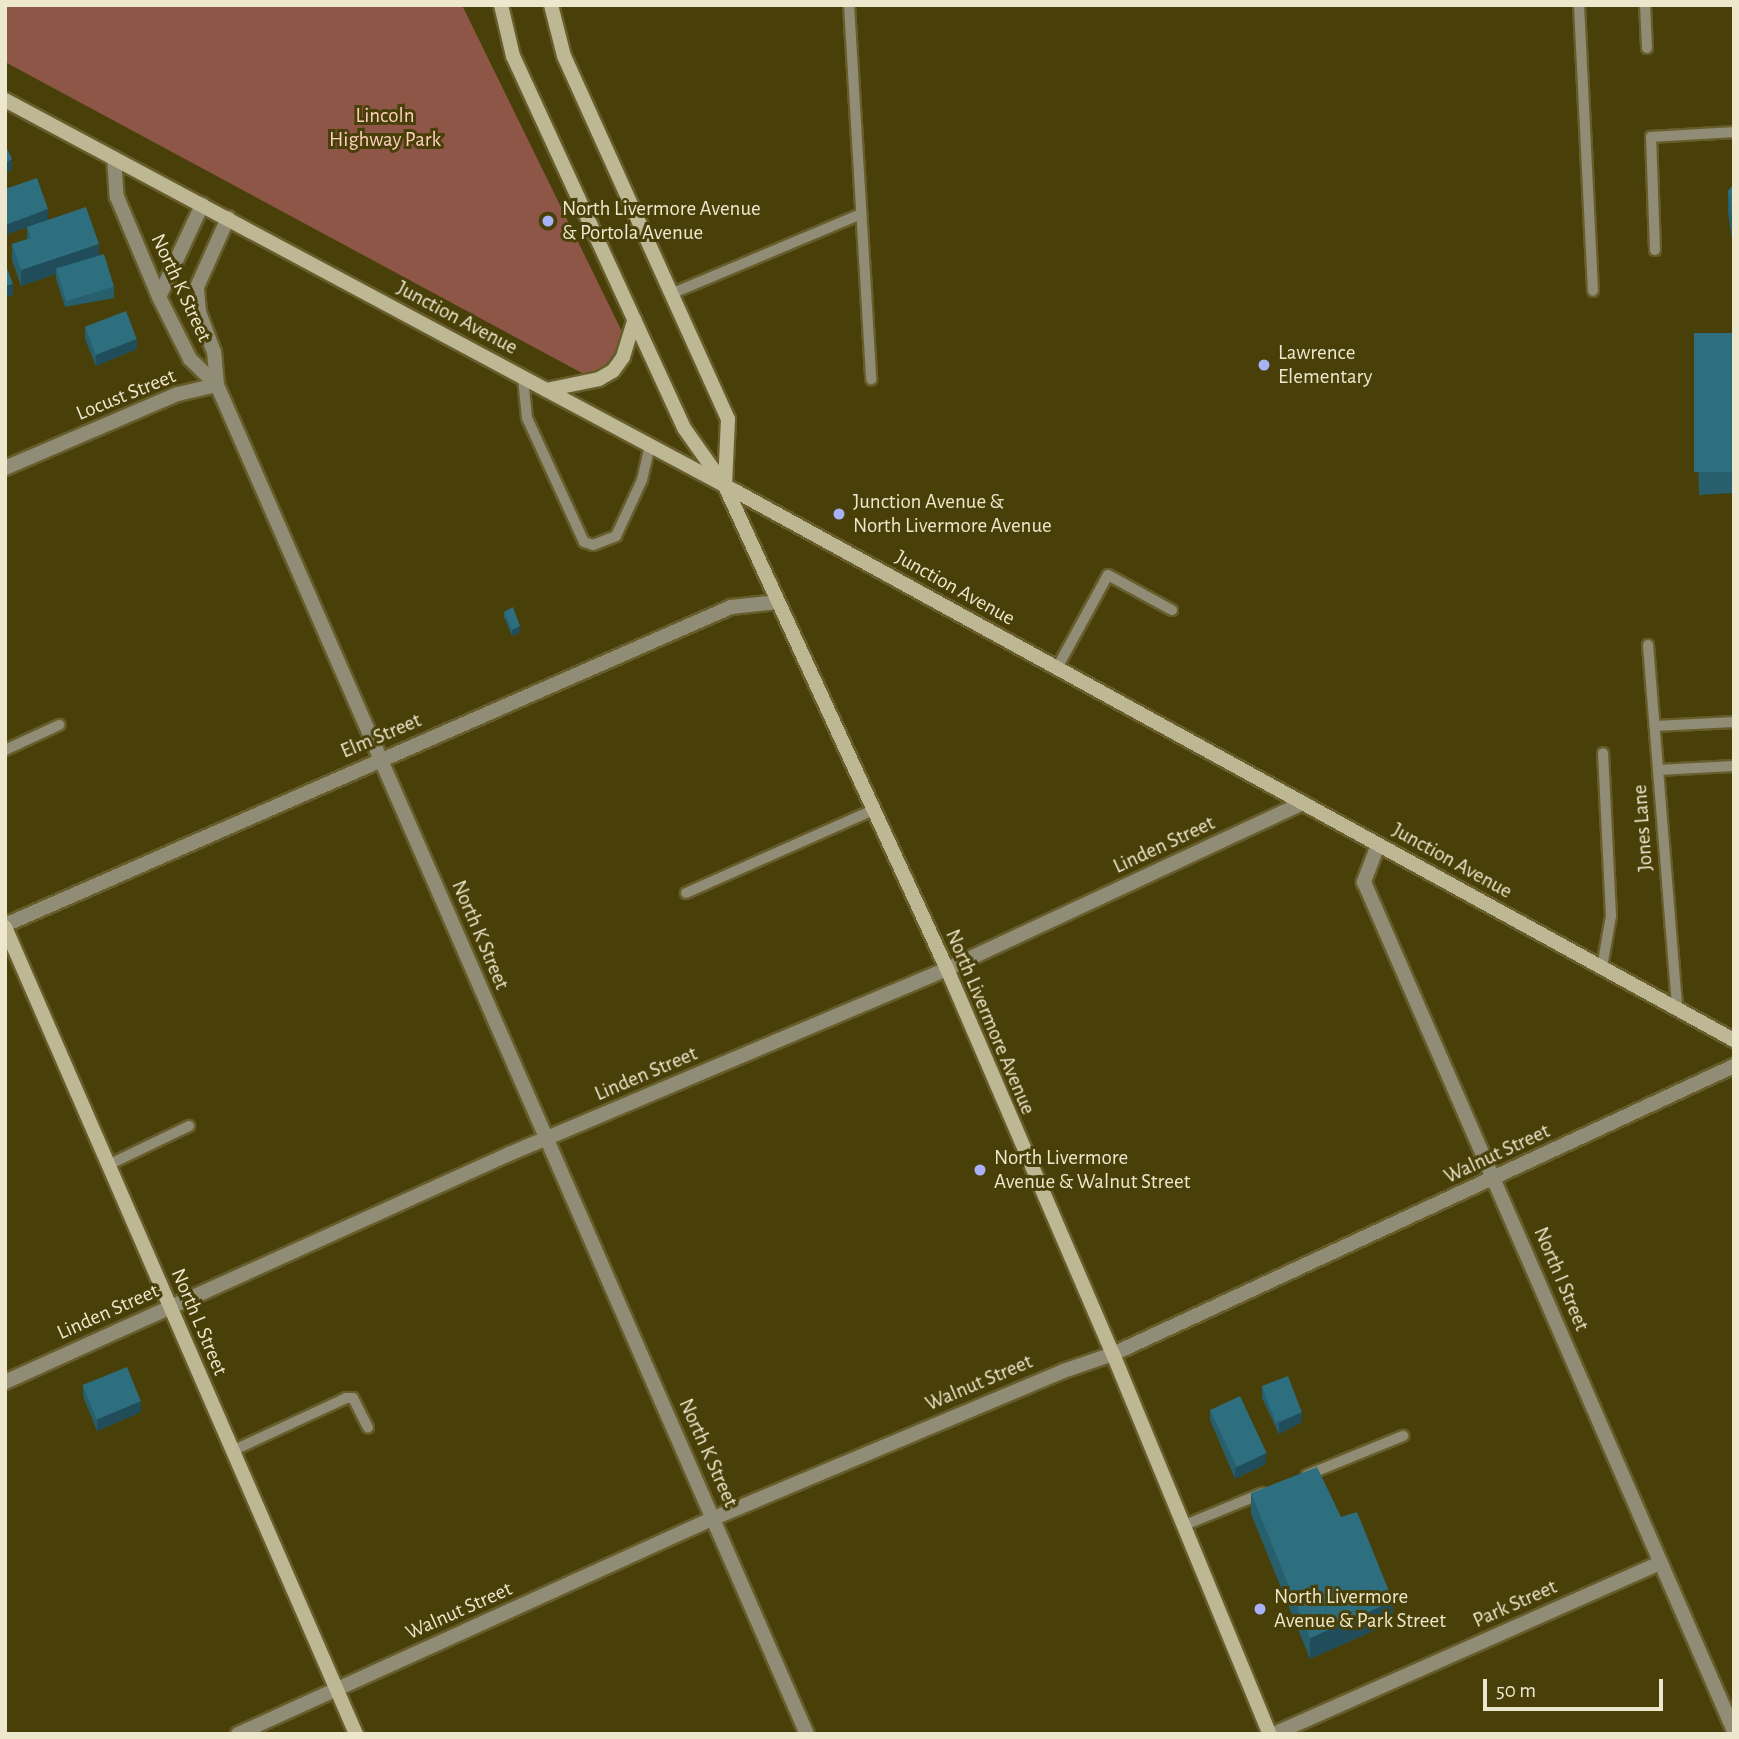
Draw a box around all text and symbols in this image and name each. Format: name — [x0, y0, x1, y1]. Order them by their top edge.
park label: Lincoln Highway Park — [329, 103, 441, 153]
place label: North Livermore Avenue & Portola Avenue — [562, 196, 761, 246]
marker: North Livermore Avenue & Portola Avenue — [540, 213, 556, 229]
street label: North K Street — [145, 230, 217, 346]
street label: Junction Avenue — [392, 276, 522, 360]
place label: Lawrence Elementary — [1278, 340, 1372, 390]
marker: Lawrence Elementary — [1256, 357, 1272, 373]
street label: Locust Street — [73, 364, 179, 426]
place label: Junction Avenue & North Livermore Avenue — [853, 489, 1052, 539]
marker: Junction Avenue & North Livermore Avenue — [831, 506, 847, 522]
street label: Junction Avenue — [891, 545, 1019, 631]
street label: Elm Street — [337, 708, 425, 764]
street label: Jones Lane — [1627, 784, 1659, 872]
street label: Linden Street — [1109, 811, 1219, 879]
street label: Junction Avenue — [1388, 818, 1516, 904]
street label: North K Street — [446, 877, 514, 993]
street label: North Livermore Avenue — [940, 926, 1040, 1118]
street label: Linden Street — [591, 1041, 701, 1107]
street label: Walnut Street — [1440, 1119, 1554, 1189]
place label: North Livermore Avenue & Walnut Street — [994, 1145, 1190, 1195]
marker: North Livermore Avenue & Walnut Street — [972, 1162, 988, 1178]
street label: North I Street — [1528, 1223, 1594, 1335]
street label: North L Street — [165, 1265, 233, 1379]
street label: Linden Street — [53, 1278, 163, 1346]
street label: Walnut Street — [922, 1349, 1036, 1417]
street label: North K Street — [673, 1395, 743, 1511]
street label: Park Street — [1469, 1574, 1561, 1634]
street label: Walnut Street — [402, 1576, 516, 1646]
place label: North Livermore Avenue & Park Street — [1274, 1584, 1446, 1634]
marker: North Livermore Avenue & Park Street — [1252, 1601, 1268, 1617]
scale bar — [1487, 1666, 1667, 1710]
text: 50 m — [1496, 1680, 1536, 1701]

